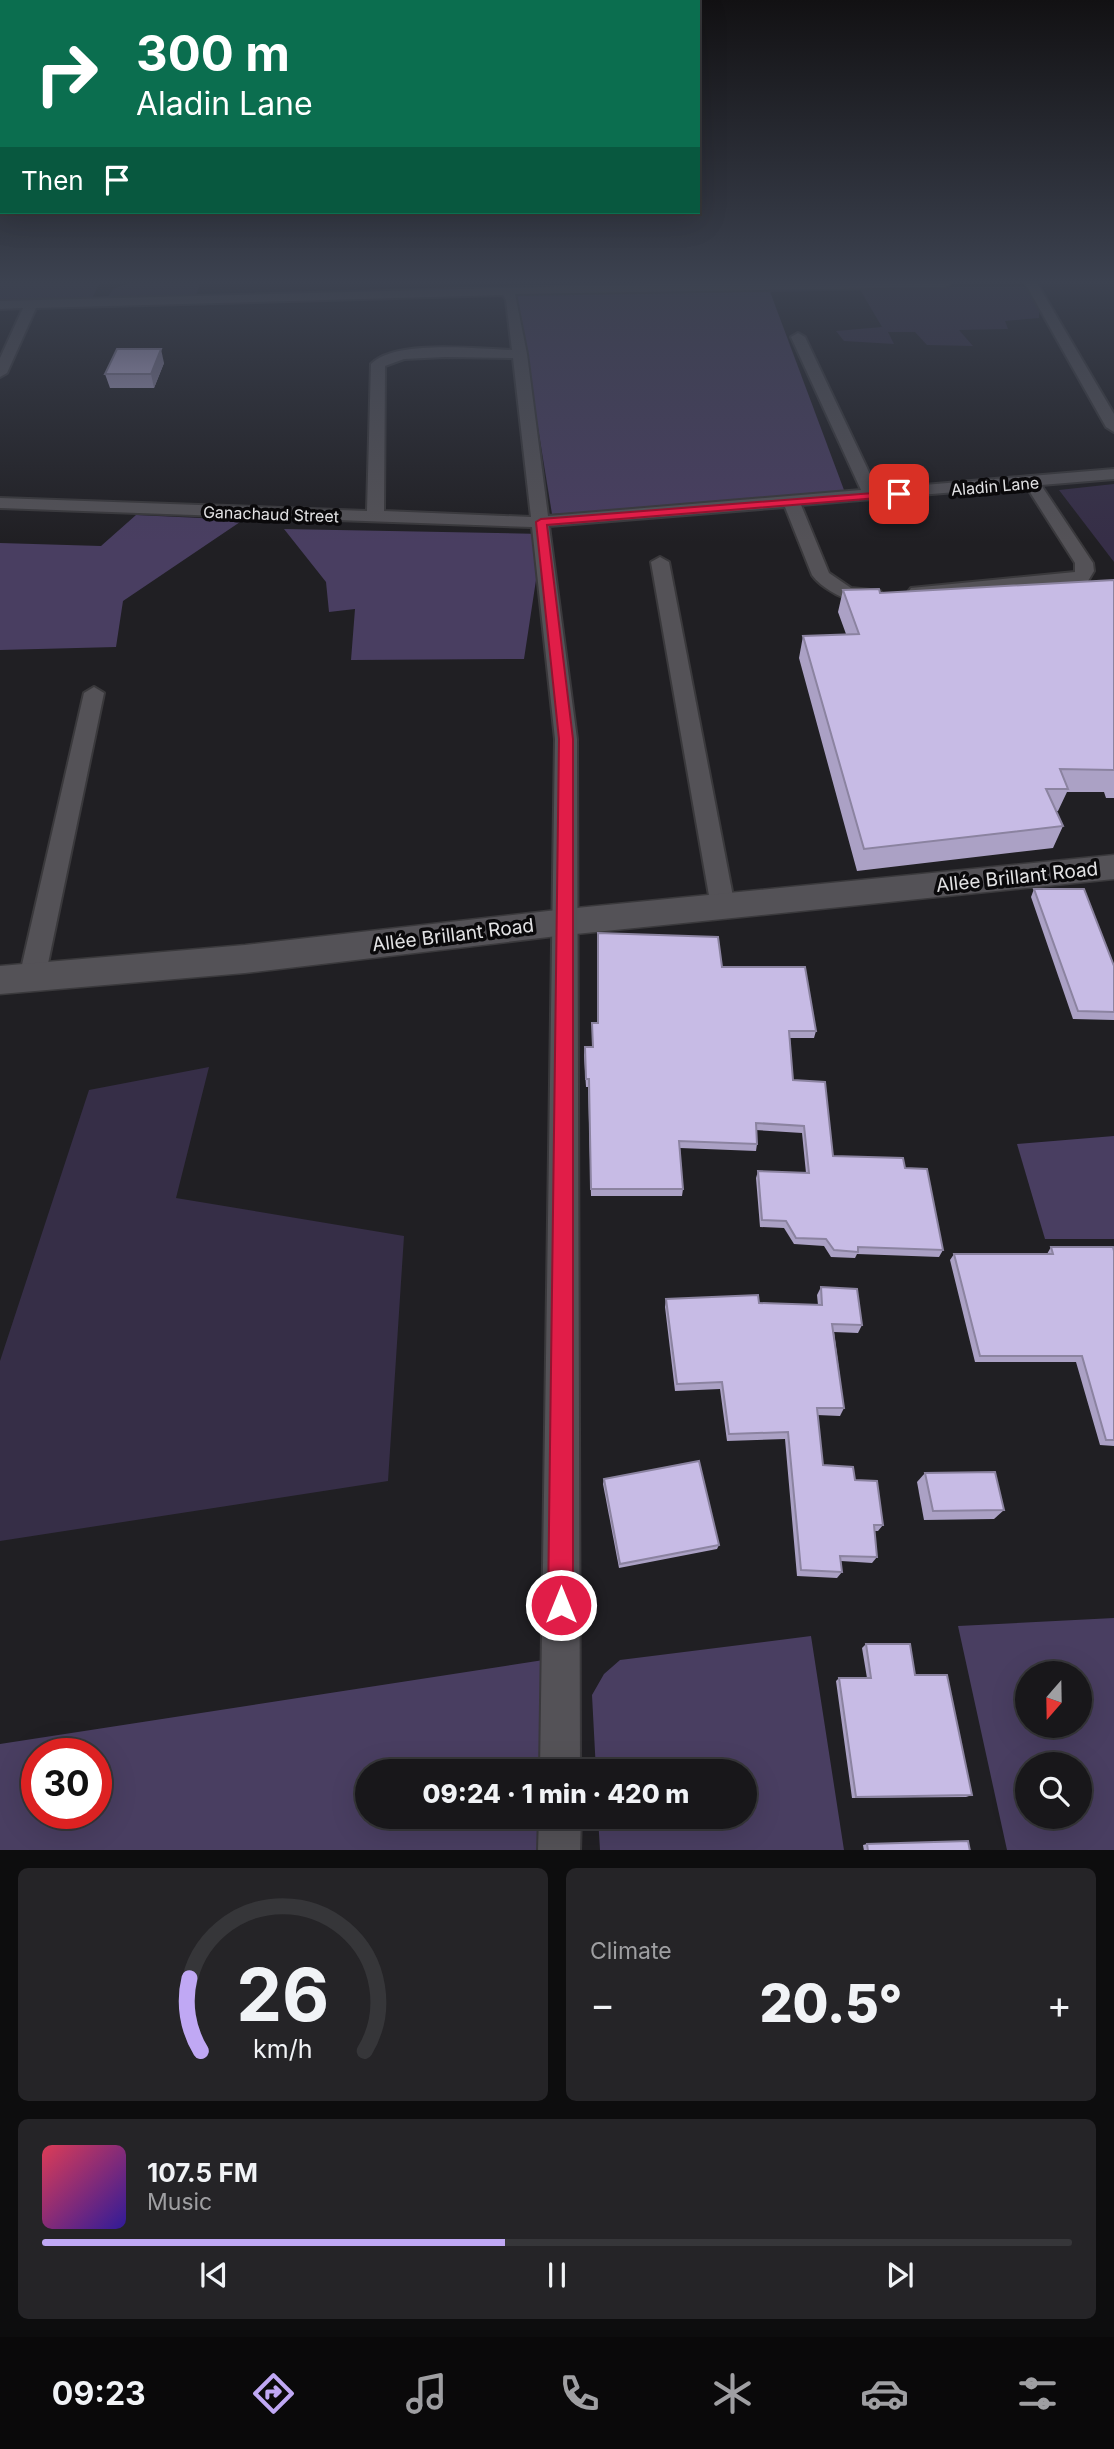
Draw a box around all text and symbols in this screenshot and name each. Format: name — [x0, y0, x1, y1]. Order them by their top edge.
text: 300 m — [136, 24, 290, 83]
icon: right — [21, 28, 112, 119]
text: Aladin Lane — [136, 84, 313, 123]
icon: arrive — [98, 161, 136, 199]
text: Then — [21, 165, 84, 196]
pin — [869, 464, 929, 524]
street label: Aladin Lane — [950, 472, 1040, 500]
icon: arrive — [880, 475, 918, 513]
street label: Ganachaud Street — [203, 502, 339, 526]
street label: Allée Brillant Road — [935, 857, 1099, 897]
street label: Allée Brillant Road — [371, 914, 535, 956]
position arrow — [524, 1568, 598, 1642]
north arrow — [1015, 1661, 1092, 1738]
map controls — [1015, 1661, 1092, 1829]
speed limit sign: 30 — [21, 1738, 112, 1829]
button: search — [1015, 1752, 1092, 1829]
text: 09:24 · 1 min · 420 m — [423, 1778, 689, 1809]
text: Climate — [590, 1937, 672, 1965]
text: 26 — [236, 1950, 330, 2039]
text: 20.5° — [759, 1972, 903, 2035]
text: − — [590, 1981, 615, 2027]
text: + — [1047, 1981, 1072, 2027]
text: km/h — [253, 2033, 313, 2063]
text: 107.5 FM — [147, 2157, 258, 2188]
text: Music — [147, 2188, 212, 2216]
icon: previous — [195, 2256, 233, 2294]
icon: pause — [538, 2256, 576, 2294]
icon: next — [881, 2256, 919, 2294]
icon: directions — [249, 2369, 298, 2418]
icon: music — [402, 2369, 451, 2418]
icon: phone — [555, 2369, 604, 2418]
icon: climate — [708, 2369, 757, 2418]
icon: car — [860, 2369, 909, 2418]
icon: filters — [1013, 2369, 1062, 2418]
text: 09:23 — [52, 2374, 146, 2413]

